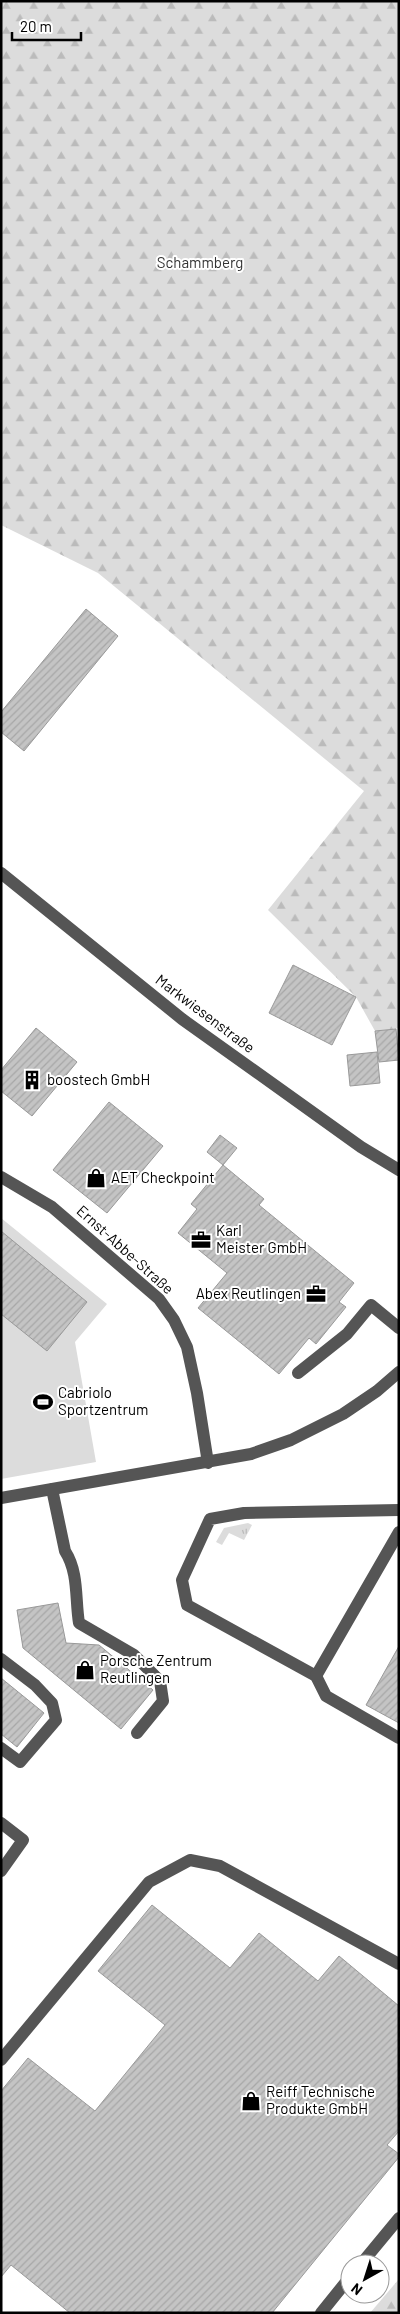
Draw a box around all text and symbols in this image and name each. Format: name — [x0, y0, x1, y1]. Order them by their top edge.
scale bar — [12, 10, 81, 42]
text: 20 m — [20, 17, 52, 35]
park label: Schammberg — [157, 253, 243, 271]
street label: Markwiesenstraße — [153, 970, 259, 1056]
building icon: boostech GmbH — [21, 1069, 43, 1091]
place label: boostech GmbH — [47, 1070, 150, 1088]
shop icon: AET Checkpoint — [85, 1167, 107, 1189]
place label: AET Checkpoint — [111, 1168, 215, 1186]
street label: Ernst-Abbe-Straße — [74, 1201, 178, 1297]
place label: Karl Meister GmbH — [216, 1221, 307, 1256]
office icon: Karl Meister GmbH — [190, 1229, 212, 1251]
office icon: Abex Reutlingen — [305, 1283, 327, 1305]
place label: Abex Reutlingen — [196, 1284, 301, 1302]
place label: Cabriolo Sportzentrum — [58, 1383, 148, 1418]
sports icon: Cabriolo Sportzentrum — [32, 1391, 54, 1413]
place label: Porsche Zentrum Reutlingen — [100, 1651, 212, 1686]
shop icon: Porsche Zentrum Reutlingen — [74, 1659, 96, 1681]
place label: Reiff Technische Produkte GmbH — [266, 2082, 375, 2117]
shop icon: Reiff Technische Produkte GmbH — [240, 2090, 262, 2112]
north arrow — [340, 2254, 390, 2304]
text: N — [348, 2280, 365, 2299]

